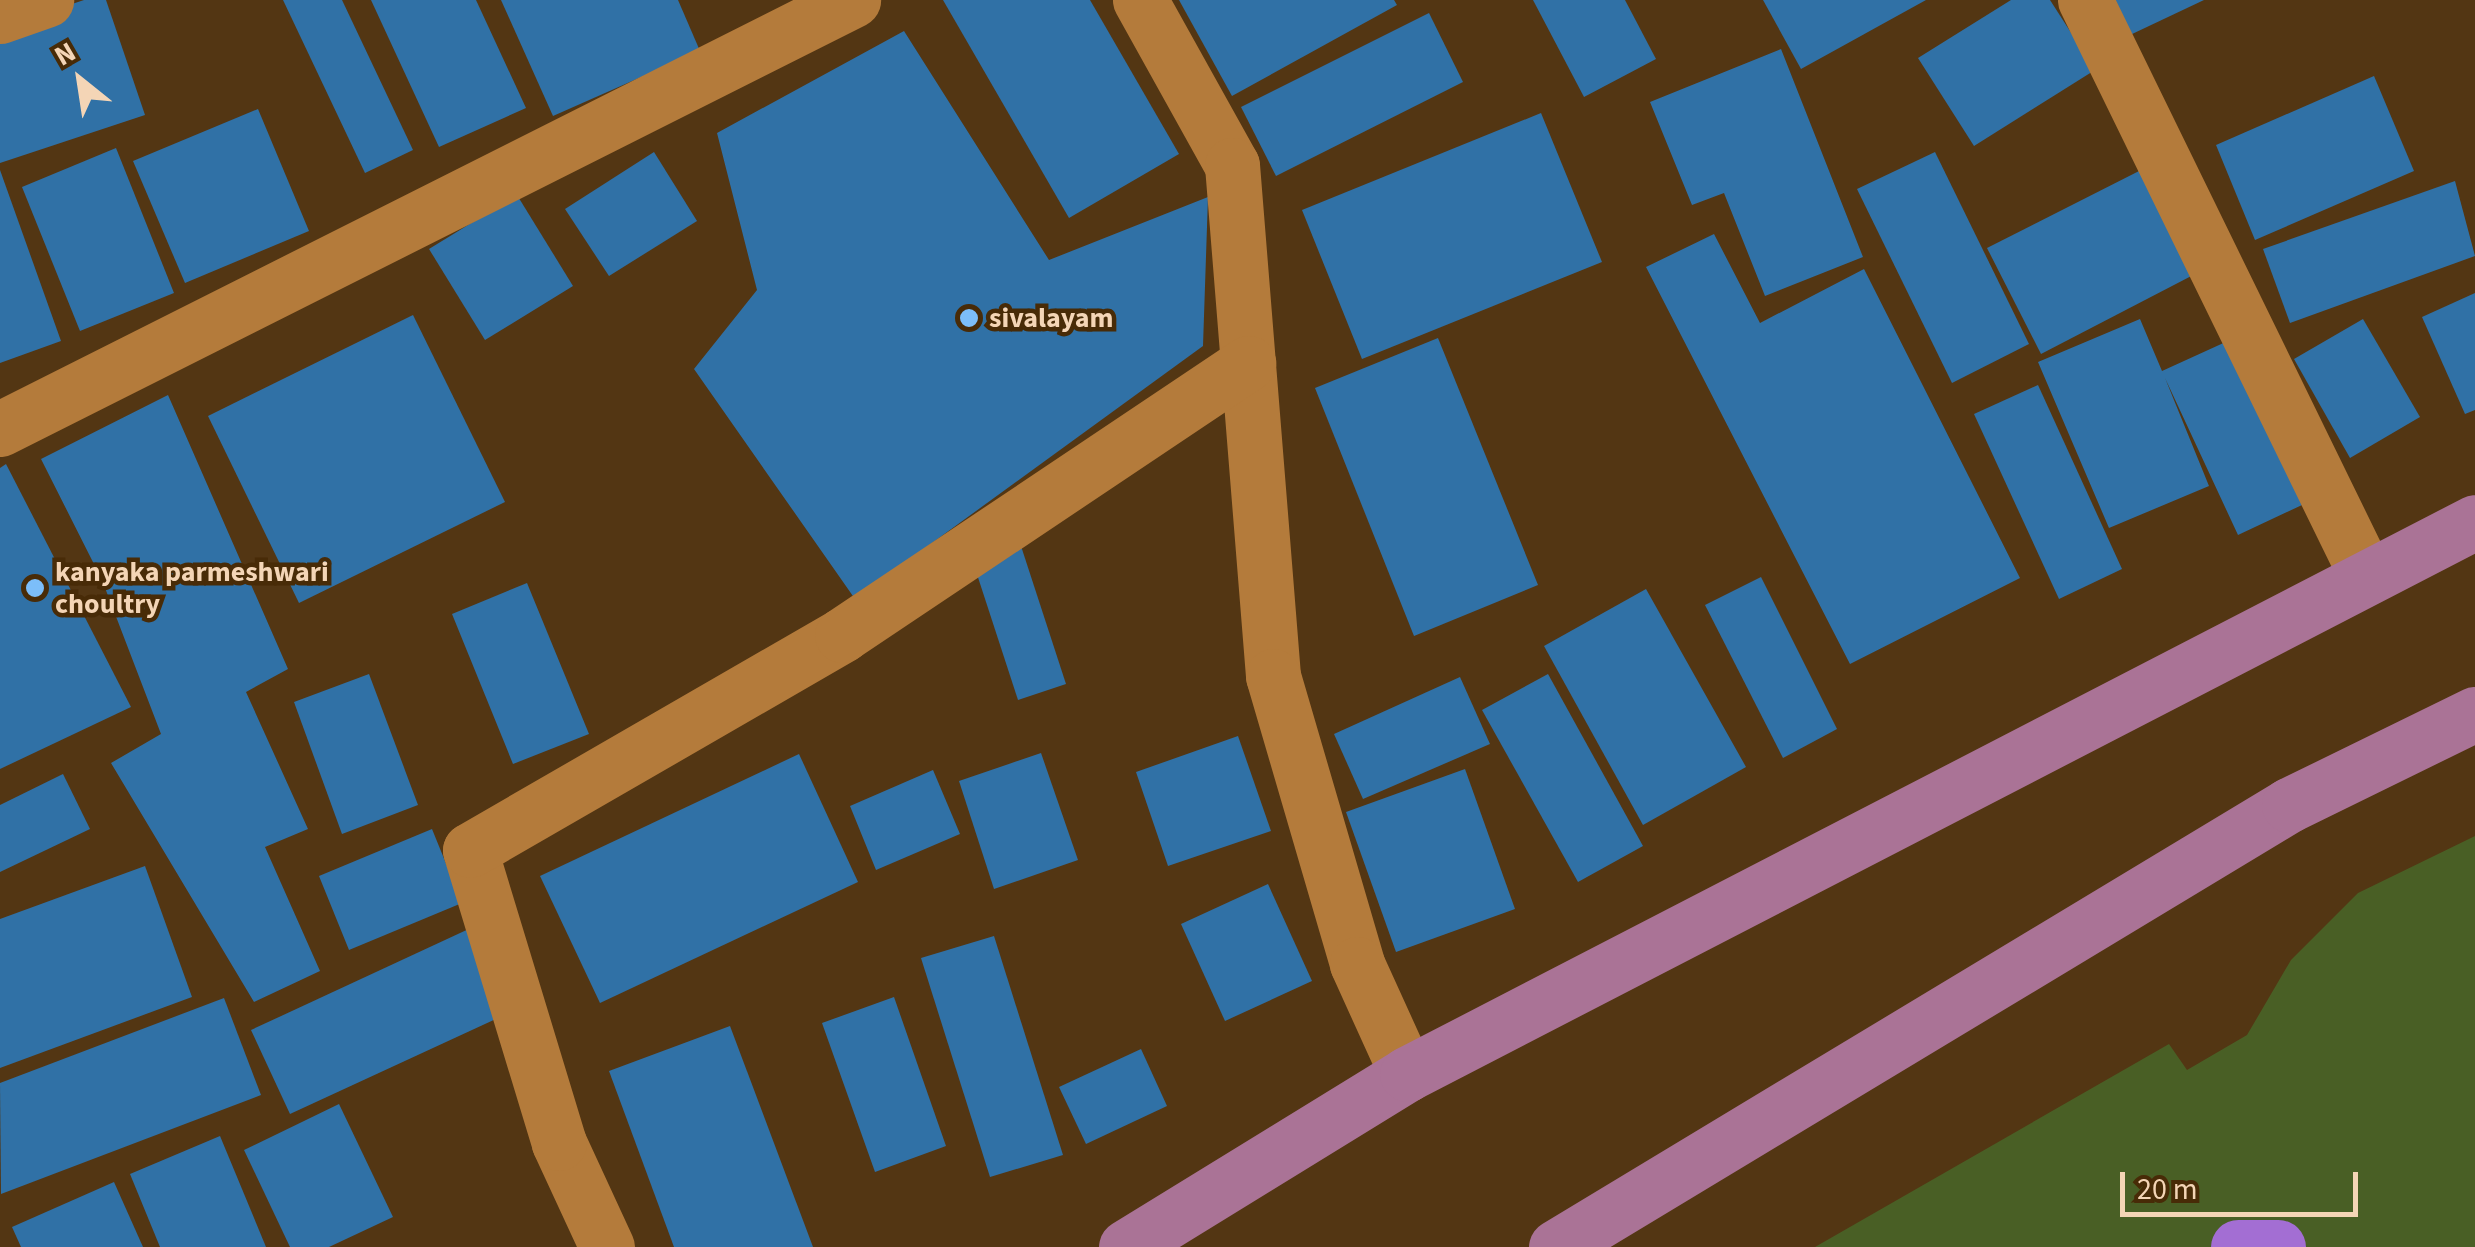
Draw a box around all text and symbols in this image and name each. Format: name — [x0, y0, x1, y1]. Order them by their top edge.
north arrow — [30, 30, 130, 130]
text: N — [47, 32, 83, 76]
place label: sivalayam — [989, 301, 1114, 335]
marker: sivalayam — [958, 307, 980, 329]
place label: kanyaka parmeshwari choultry — [55, 555, 329, 621]
marker: kanyaka parmeshwari choultry — [24, 577, 46, 599]
scale bar — [2125, 1152, 2362, 1214]
text: 20 m — [2137, 1168, 2198, 1211]

